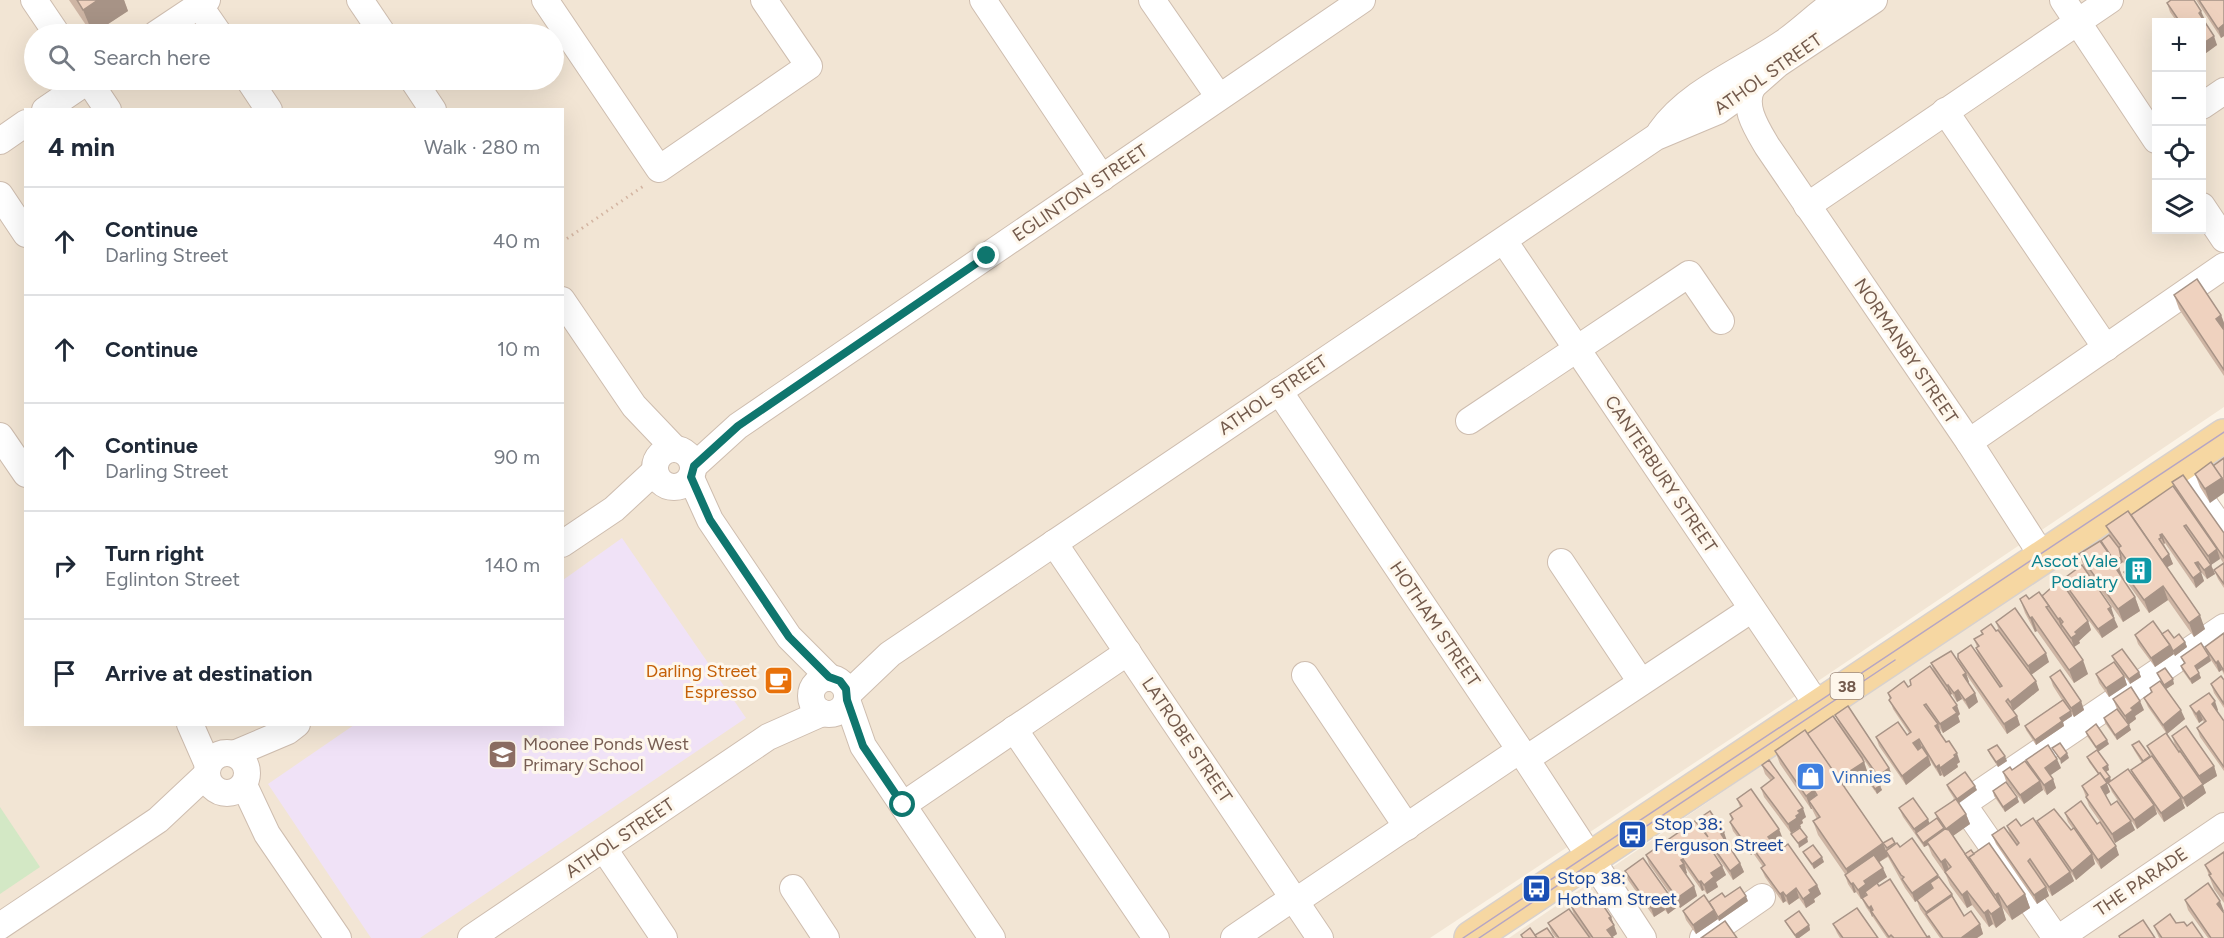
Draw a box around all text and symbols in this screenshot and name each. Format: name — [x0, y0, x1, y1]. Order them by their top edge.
map controls — [2152, 18, 2206, 234]
button: + — [2152, 18, 2206, 72]
search box — [24, 24, 564, 90]
street label: ATHOL STREET — [1710, 29, 1826, 119]
icon: search — [45, 41, 78, 74]
text: Search here — [93, 44, 211, 71]
button: − — [2152, 72, 2206, 126]
button: locate — [2152, 126, 2206, 180]
text: 4 min — [48, 131, 115, 163]
text: Walk · 280 m — [424, 135, 540, 159]
street label: EGLINTON STREET — [1008, 140, 1152, 246]
button: layers — [2152, 180, 2206, 234]
text: Continue — [105, 216, 198, 243]
icon: ahead — [48, 225, 81, 258]
text: 40 m — [493, 229, 540, 253]
route end — [973, 242, 999, 268]
text: Darling Street — [105, 243, 229, 267]
street label: NORMANBY STREET — [1849, 274, 1963, 428]
icon: ahead — [48, 333, 81, 366]
text: Continue — [105, 336, 198, 363]
text: 10 m — [497, 337, 540, 361]
street label: ATHOL STREET — [1214, 350, 1332, 440]
street label: CANTERBURY STREET — [1600, 391, 1722, 557]
text: Continue — [105, 432, 198, 459]
icon: ahead — [48, 441, 81, 474]
text: 90 m — [494, 445, 540, 469]
text: Darling Street — [105, 459, 229, 483]
text: Turn right — [105, 540, 204, 567]
icon: right — [48, 549, 81, 582]
place label: Ascot Vale Podiatry — [2031, 550, 2119, 593]
text: 140 m — [485, 553, 540, 577]
building icon: Ascot Vale Podiatry — [2123, 555, 2155, 587]
street label: HOTHAM STREET — [1385, 557, 1485, 691]
text: Eglinton Street — [105, 567, 240, 591]
icon: arrive — [48, 657, 81, 690]
text: Arrive at destination — [105, 660, 313, 687]
place label: Darling Street Espresso — [646, 660, 757, 703]
cafe icon: Darling Street Espresso — [762, 665, 794, 697]
street label: LATROBE STREET — [1137, 673, 1237, 807]
road number: 38 — [1830, 673, 1864, 699]
place label: Moonee Ponds West Primary School — [523, 733, 689, 776]
school or university icon: Moonee Ponds West Primary School — [486, 738, 518, 770]
shop icon: Vinnies — [1795, 761, 1827, 793]
place label: Vinnies — [1832, 766, 1891, 788]
route start — [889, 791, 915, 817]
street label: ATHOL STREET — [561, 793, 679, 883]
place label: Stop 38: Ferguson Street — [1654, 813, 1784, 856]
bus stop icon: Stop 38: Ferguson Street — [1617, 818, 1649, 850]
street label: THE PARADE — [2090, 843, 2192, 921]
place label: Stop 38: Hotham Street — [1557, 867, 1677, 910]
bus stop icon: Stop 38: Hotham Street — [1520, 872, 1552, 904]

